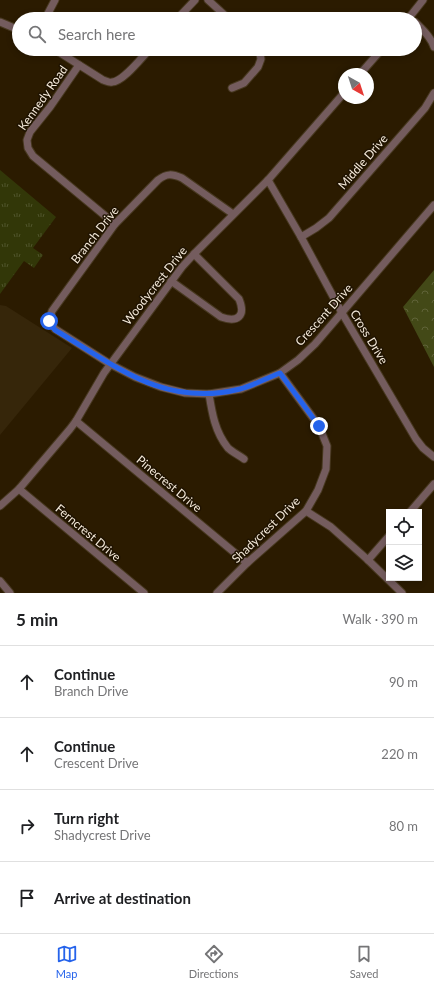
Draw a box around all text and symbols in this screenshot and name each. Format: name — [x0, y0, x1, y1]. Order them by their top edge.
search box — [12, 12, 422, 56]
icon: search — [26, 23, 48, 45]
text: Search here — [58, 25, 135, 43]
street label: Kennedy Road — [15, 62, 70, 133]
north arrow — [338, 68, 374, 104]
street label: Middle Drive — [335, 131, 391, 192]
street label: Branch Drive — [68, 203, 122, 266]
street label: Woodycrest Drive — [119, 243, 190, 328]
street label: Crescent Drive — [292, 281, 355, 349]
street label: Cross Drive — [347, 307, 392, 367]
route start — [40, 312, 58, 330]
route end — [310, 417, 328, 435]
street label: Pinecrest Drive — [134, 452, 205, 515]
street label: Shadycrest Drive — [228, 493, 303, 566]
street label: Ferncrest Drive — [52, 501, 124, 564]
map controls — [386, 509, 422, 581]
button: locate — [386, 509, 422, 545]
button: layers — [386, 545, 422, 581]
text: 5 min — [16, 609, 58, 630]
text: Walk · 390 m — [342, 611, 418, 627]
text: Continue — [54, 665, 115, 683]
icon: ahead — [16, 671, 38, 693]
text: 90 m — [389, 674, 418, 690]
text: Branch Drive — [54, 683, 128, 699]
text: Continue — [54, 737, 115, 755]
icon: ahead — [16, 743, 38, 765]
text: 220 m — [381, 746, 418, 762]
text: Crescent Drive — [54, 755, 139, 771]
text: Turn right — [54, 809, 119, 827]
icon: right — [16, 815, 38, 837]
text: 80 m — [389, 818, 418, 834]
text: Shadycrest Drive — [54, 827, 151, 843]
icon: arrive — [16, 887, 38, 909]
text: Arrive at destination — [54, 889, 191, 907]
tab: Map — [56, 943, 78, 980]
tab: Directions — [189, 943, 238, 980]
tab: Saved — [350, 943, 378, 980]

